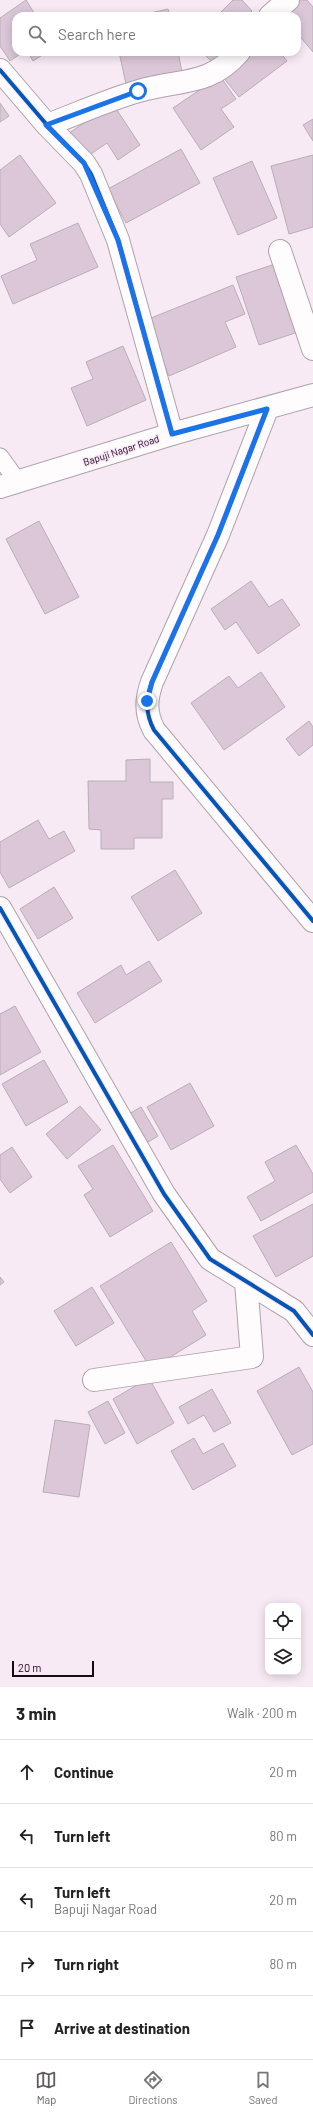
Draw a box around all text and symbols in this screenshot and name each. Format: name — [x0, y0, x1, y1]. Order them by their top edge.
search box — [12, 12, 301, 56]
icon: search — [26, 23, 48, 45]
text: Search here — [58, 25, 136, 43]
route start — [129, 82, 147, 100]
street label: Bapuji Nagar Road — [81, 432, 161, 468]
route end — [138, 692, 156, 710]
map controls — [265, 1603, 301, 1675]
button: locate — [265, 1603, 301, 1639]
button: layers — [265, 1639, 301, 1675]
scale bar — [12, 1659, 94, 1678]
text: 20 m — [18, 1661, 41, 1674]
text: 3 min — [16, 1703, 56, 1723]
text: Walk · 200 m — [227, 1705, 297, 1721]
icon: ahead — [16, 1761, 38, 1783]
text: Continue — [54, 1763, 114, 1781]
text: 20 m — [269, 1764, 297, 1780]
icon: left — [16, 1825, 38, 1847]
text: Turn left — [54, 1827, 110, 1845]
text: 80 m — [270, 1828, 297, 1844]
text: Turn left — [54, 1883, 110, 1901]
icon: left — [16, 1889, 38, 1911]
text: 20 m — [269, 1892, 297, 1908]
text: Bapuji Nagar Road — [54, 1901, 157, 1917]
icon: right — [16, 1953, 38, 1975]
text: Turn right — [54, 1955, 119, 1973]
text: 80 m — [270, 1956, 297, 1972]
icon: arrive — [16, 2017, 38, 2039]
text: Arrive at destination — [54, 2019, 190, 2037]
tab: Map — [35, 2069, 57, 2106]
tab: Directions — [128, 2069, 178, 2106]
tab: Saved — [249, 2069, 278, 2106]

